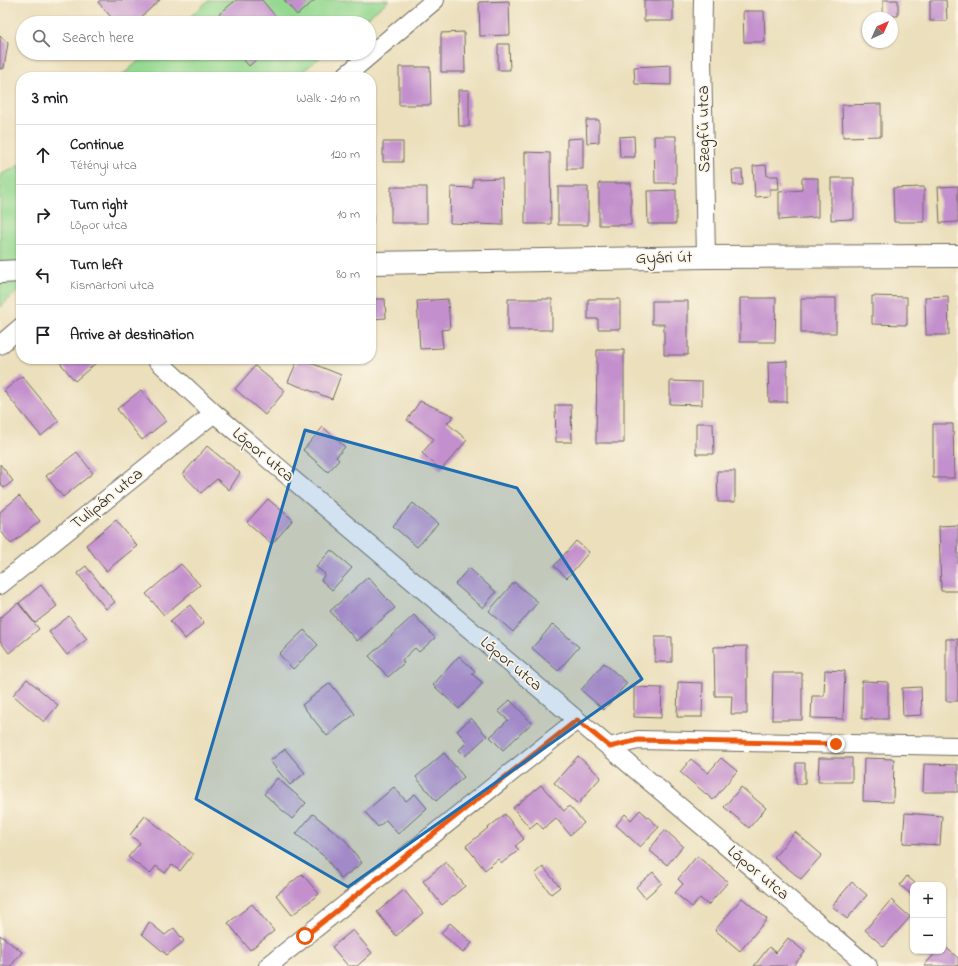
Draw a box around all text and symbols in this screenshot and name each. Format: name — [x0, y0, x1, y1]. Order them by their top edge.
north arrow — [862, 12, 898, 48]
search box — [16, 16, 376, 60]
icon: search — [30, 27, 52, 49]
text: Search here — [62, 27, 134, 49]
street label: Szegfű utca — [691, 85, 719, 173]
text: 3 min — [32, 86, 68, 111]
text: Walk · 210 m — [296, 89, 360, 108]
text: Continue — [70, 134, 124, 156]
icon: ahead — [32, 144, 54, 166]
text: 120 m — [330, 145, 360, 164]
text: Tétényi utca — [70, 156, 137, 175]
text: Turn right — [70, 194, 128, 216]
icon: right — [32, 204, 54, 226]
text: 10 m — [337, 205, 360, 224]
text: Lőpor utca — [70, 216, 127, 235]
street label: Gyári út — [635, 245, 693, 272]
text: Turn left — [70, 254, 123, 276]
icon: left — [32, 264, 54, 286]
text: 80 m — [336, 265, 360, 284]
text: Kismartoni utca — [70, 276, 154, 295]
icon: arrive — [32, 324, 54, 346]
text: Arrive at destination — [70, 324, 194, 346]
street label: Lőpor utca — [226, 421, 300, 489]
street label: Tulipán utca — [65, 462, 149, 536]
street label: Lőpor utca — [474, 630, 548, 698]
route end — [827, 735, 845, 753]
street label: Lőpor utca — [721, 839, 795, 907]
map controls — [910, 882, 946, 954]
button: + — [910, 882, 946, 918]
button: − — [910, 918, 946, 954]
route start — [296, 927, 314, 945]

